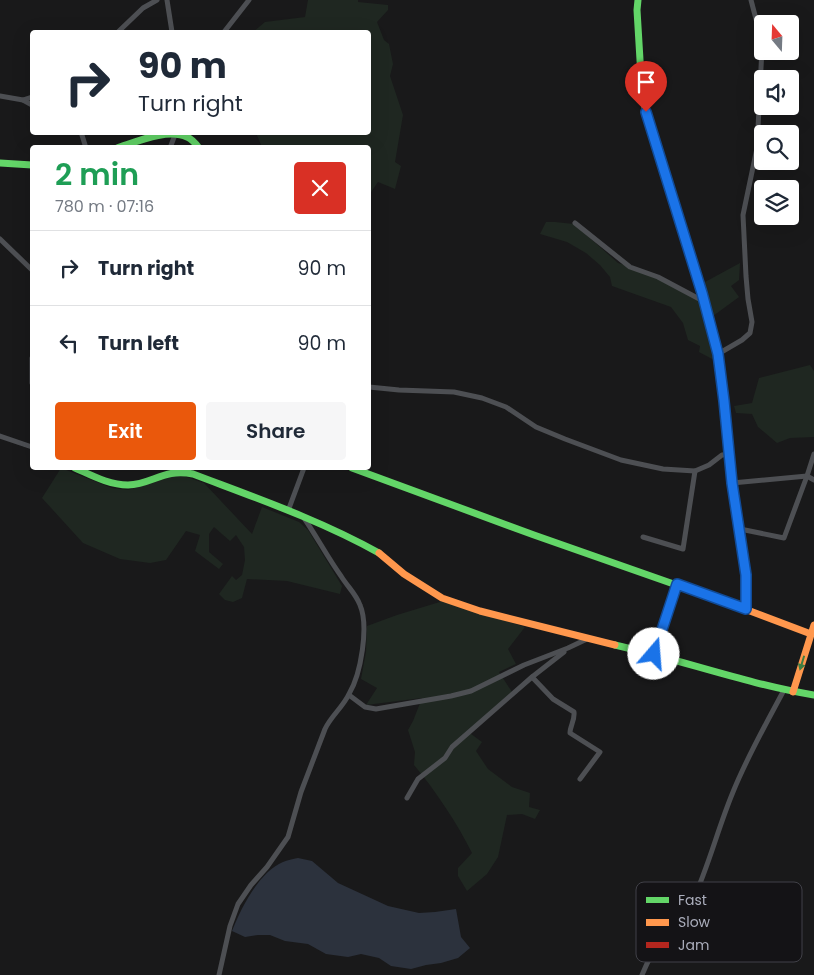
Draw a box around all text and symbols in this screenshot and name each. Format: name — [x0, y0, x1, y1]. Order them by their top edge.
north arrow — [754, 15, 799, 60]
map controls — [754, 15, 799, 225]
text: 90 m — [138, 41, 227, 90]
icon: right — [55, 50, 120, 115]
pin — [625, 61, 667, 112]
icon: arrive — [632, 68, 660, 96]
button: sound — [754, 70, 799, 115]
text: Turn right — [138, 88, 243, 119]
button: search — [754, 125, 799, 170]
text: 2 min — [55, 153, 139, 196]
button: close — [294, 162, 346, 214]
button: layers — [754, 180, 799, 225]
text: 780 m · 07:16 — [55, 195, 154, 218]
icon: right — [55, 254, 83, 282]
text: Turn right — [98, 255, 194, 282]
text: 90 m — [297, 255, 346, 282]
icon: left — [55, 329, 83, 357]
text: Turn left — [98, 330, 179, 357]
text: 90 m — [297, 330, 346, 357]
button: Exit — [55, 402, 196, 460]
button: Share — [206, 402, 346, 460]
position arrow — [627, 627, 679, 679]
one-way arrow — [798, 655, 805, 670]
legend — [636, 882, 802, 962]
text: Fast — [678, 890, 707, 910]
text: Slow — [678, 912, 711, 932]
text: Jam — [678, 935, 709, 955]

